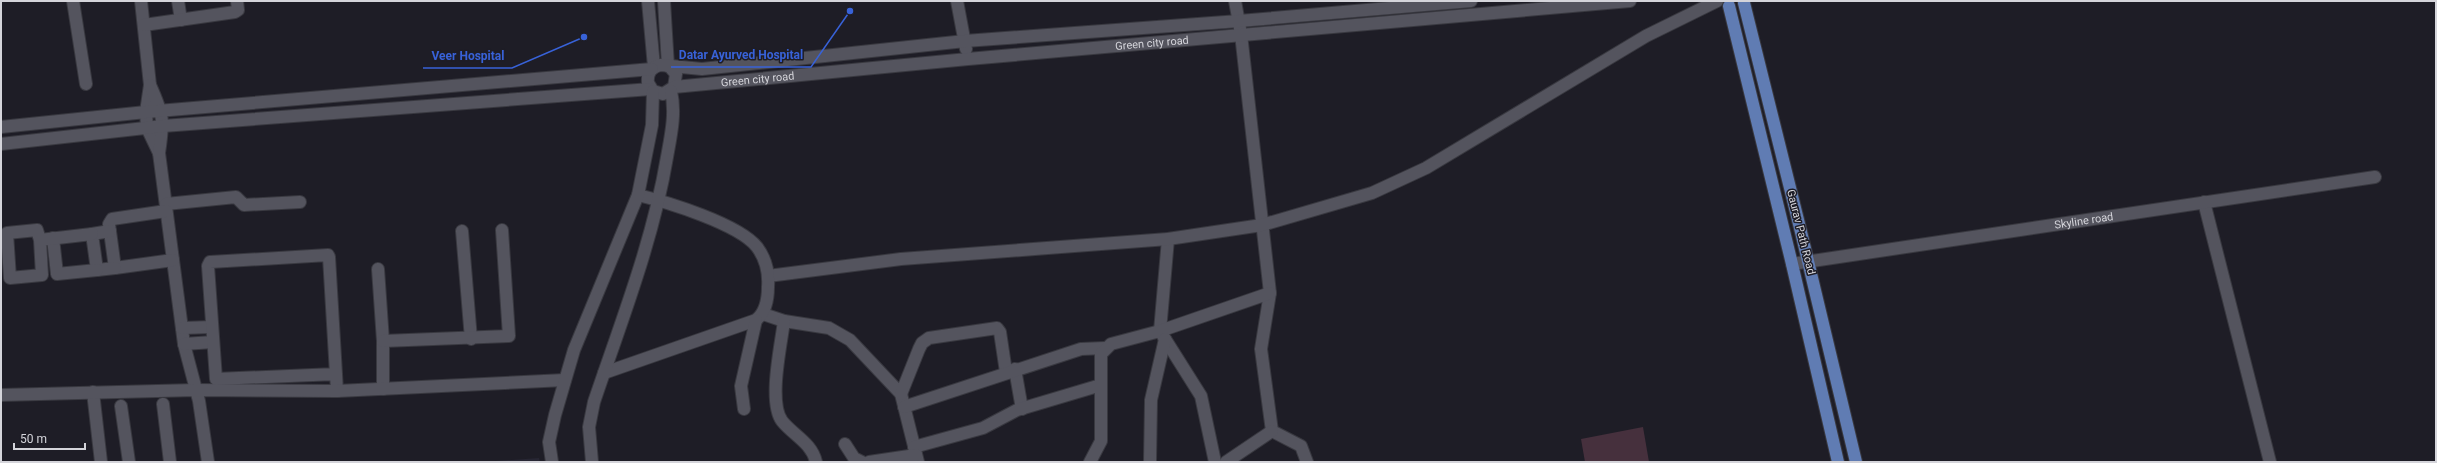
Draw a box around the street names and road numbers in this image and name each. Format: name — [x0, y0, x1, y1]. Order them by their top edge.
street label: Green city road — [1115, 33, 1189, 53]
street label: Green city road — [720, 69, 795, 89]
street label: Gaurav Path Road — [1784, 188, 1818, 276]
street label: Skyline road — [2053, 210, 2114, 231]

